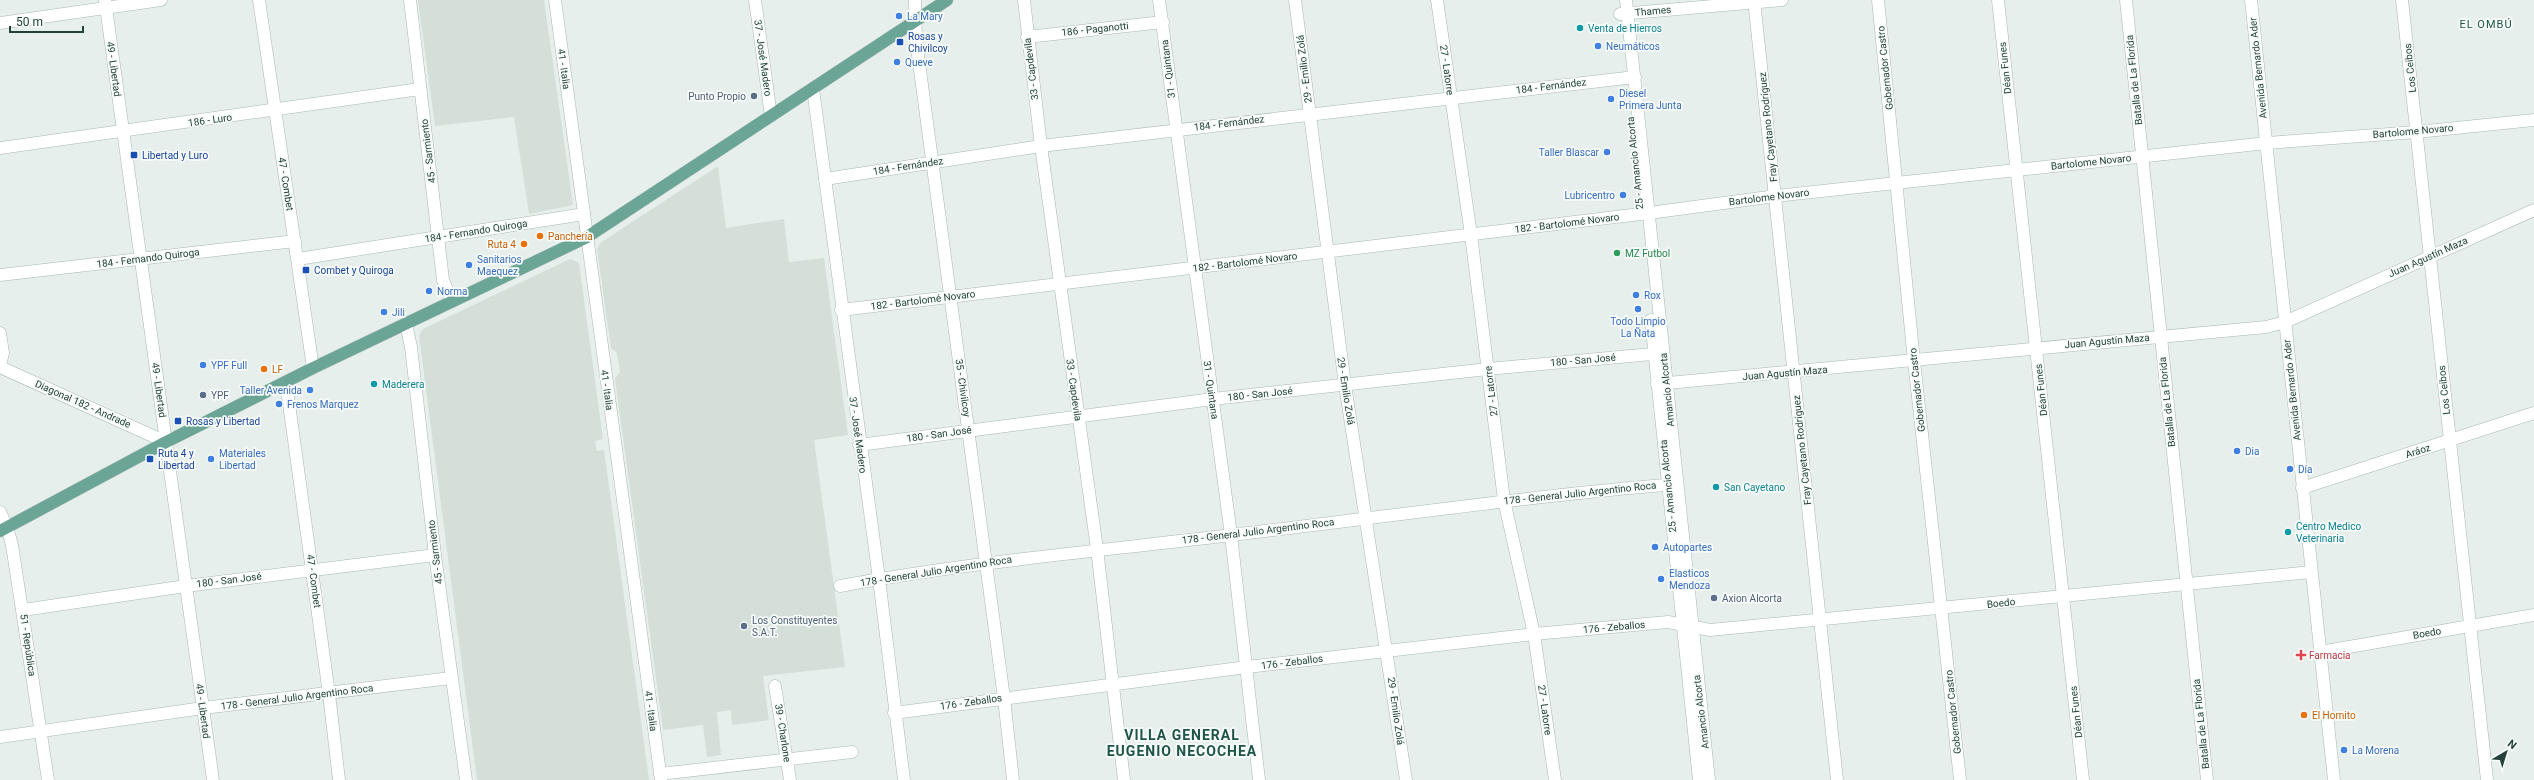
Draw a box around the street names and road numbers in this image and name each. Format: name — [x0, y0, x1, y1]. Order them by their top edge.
street label: Thames — [1635, 4, 1671, 18]
street label: Avenida Bernardo Ader — [2247, 16, 2269, 119]
street label: 37 - José Madero — [752, 19, 774, 97]
street label: 186 - Paganotti — [1061, 20, 1129, 38]
street label: Gobernador Castro — [1875, 25, 1895, 111]
street label: 29 - Emilio Zolá — [1294, 34, 1314, 104]
street label: Batalla de La Florida — [2124, 34, 2144, 126]
street label: 33 - Capdevila — [1022, 37, 1040, 101]
street label: 31 - Quintana — [1159, 39, 1177, 99]
street label: 49 - Libertad — [105, 41, 123, 97]
street label: Déan Funes — [1997, 41, 2013, 95]
street label: Los Ceibos — [2402, 43, 2418, 93]
street label: 27 - Latorre — [1438, 44, 1456, 96]
street label: 41 - Italia — [556, 48, 572, 90]
street label: Fray Cayetano Rodríguez — [1757, 72, 1779, 182]
street label: 184 - Fernández — [1515, 76, 1587, 96]
street label: 186 - Luro — [187, 111, 233, 129]
street label: 184 - Fernández — [1193, 113, 1265, 133]
street label: 25 - Amancio Alcorta — [1625, 116, 1645, 210]
street label: 45 - Sarmiento — [419, 118, 437, 184]
street label: Bartolome Novaro — [2372, 122, 2454, 140]
street label: Bartolome Novaro — [2050, 152, 2132, 172]
street label: 184 - Fernández — [872, 155, 944, 177]
street label: 47 - Combet — [276, 156, 296, 212]
street label: Bartolome Novaro — [1728, 187, 1810, 207]
street label: 182 - Bartolomé Novaro — [1514, 211, 1620, 235]
street label: 184 - Fernando Quiroga — [424, 217, 528, 245]
street label: Juan Agustín Maza — [2387, 235, 2469, 279]
street label: 184 - Fernando Quiroga — [96, 246, 200, 270]
street label: 182 - Bartolomé Novaro — [1192, 250, 1298, 274]
street label: 182 - Bartolomé Novaro — [870, 288, 976, 312]
street label: Juan Agustín Maza — [2064, 332, 2150, 350]
street label: Avenida Bernardo Ader — [2281, 338, 2303, 441]
street label: Gobernador Castro — [1907, 347, 1927, 433]
street label: 180 - San José — [1550, 352, 1616, 368]
street label: Amancio Alcorta — [1658, 352, 1676, 428]
street label: 29 - Emilio Zolá — [1335, 356, 1357, 426]
street label: Batalla de La Florida — [2157, 356, 2177, 448]
street label: 35 - Chivilcoy — [953, 358, 973, 418]
street label: 33 - Capdevila — [1064, 358, 1084, 422]
street label: 31 - Quintana — [1201, 360, 1221, 420]
street label: 49 - Libertad — [150, 362, 168, 418]
street label: Déan Funes — [2033, 363, 2049, 417]
street label: Juan Agustín Maza — [1742, 364, 1828, 382]
street label: 27 - Latorre — [1482, 365, 1500, 417]
street label: Los Ceibos — [2436, 365, 2452, 415]
street label: 41 - Italia — [599, 369, 615, 411]
street label: Diagonal 182 - Andrade — [33, 378, 133, 430]
street label: 180 - San José — [1227, 385, 1293, 403]
street label: Fray Cayetano Rodríguez — [1791, 395, 1813, 505]
street label: 37 - José Madero — [847, 396, 869, 474]
street label: 180 - San José — [906, 424, 972, 444]
street label: 25 - Amancio Alcorta — [1658, 439, 1678, 533]
street label: Aráoz — [2404, 442, 2432, 460]
street label: 178 - General Julio Argentino Roca — [1503, 480, 1657, 506]
street label: 178 - General Julio Argentino Roca — [1181, 516, 1335, 546]
street label: 45 - Sarmiento — [426, 519, 444, 585]
street label: 47 - Combet — [305, 553, 323, 609]
street label: 178 - General Julio Argentino Roca — [859, 554, 1013, 588]
street label: 180 - San José — [196, 571, 262, 589]
street label: Boedo — [1986, 596, 2016, 610]
street label: 51 - República — [18, 613, 38, 677]
street label: 176 - Zeballos — [1582, 619, 1646, 635]
street label: Boedo — [2412, 625, 2442, 641]
street label: 176 - Zeballos — [1260, 653, 1324, 671]
street label: Gobernador Castro — [1943, 669, 1963, 755]
street label: Amancio Alcorta — [1691, 674, 1711, 750]
street label: 29 - Emilio Zolá — [1386, 676, 1406, 746]
street label: Batalla de La Florida — [2191, 678, 2211, 770]
street label: 178 - General Julio Argentino Roca — [220, 682, 374, 712]
street label: 49 - Libertad — [194, 683, 212, 739]
street label: 27 - Latorre — [1536, 684, 1554, 736]
street label: Déan Funes — [2068, 685, 2084, 739]
street label: 41 - Italia — [643, 690, 659, 732]
street label: 176 - Zeballos — [939, 692, 1003, 712]
street label: 39 - Charlone — [773, 703, 793, 763]

